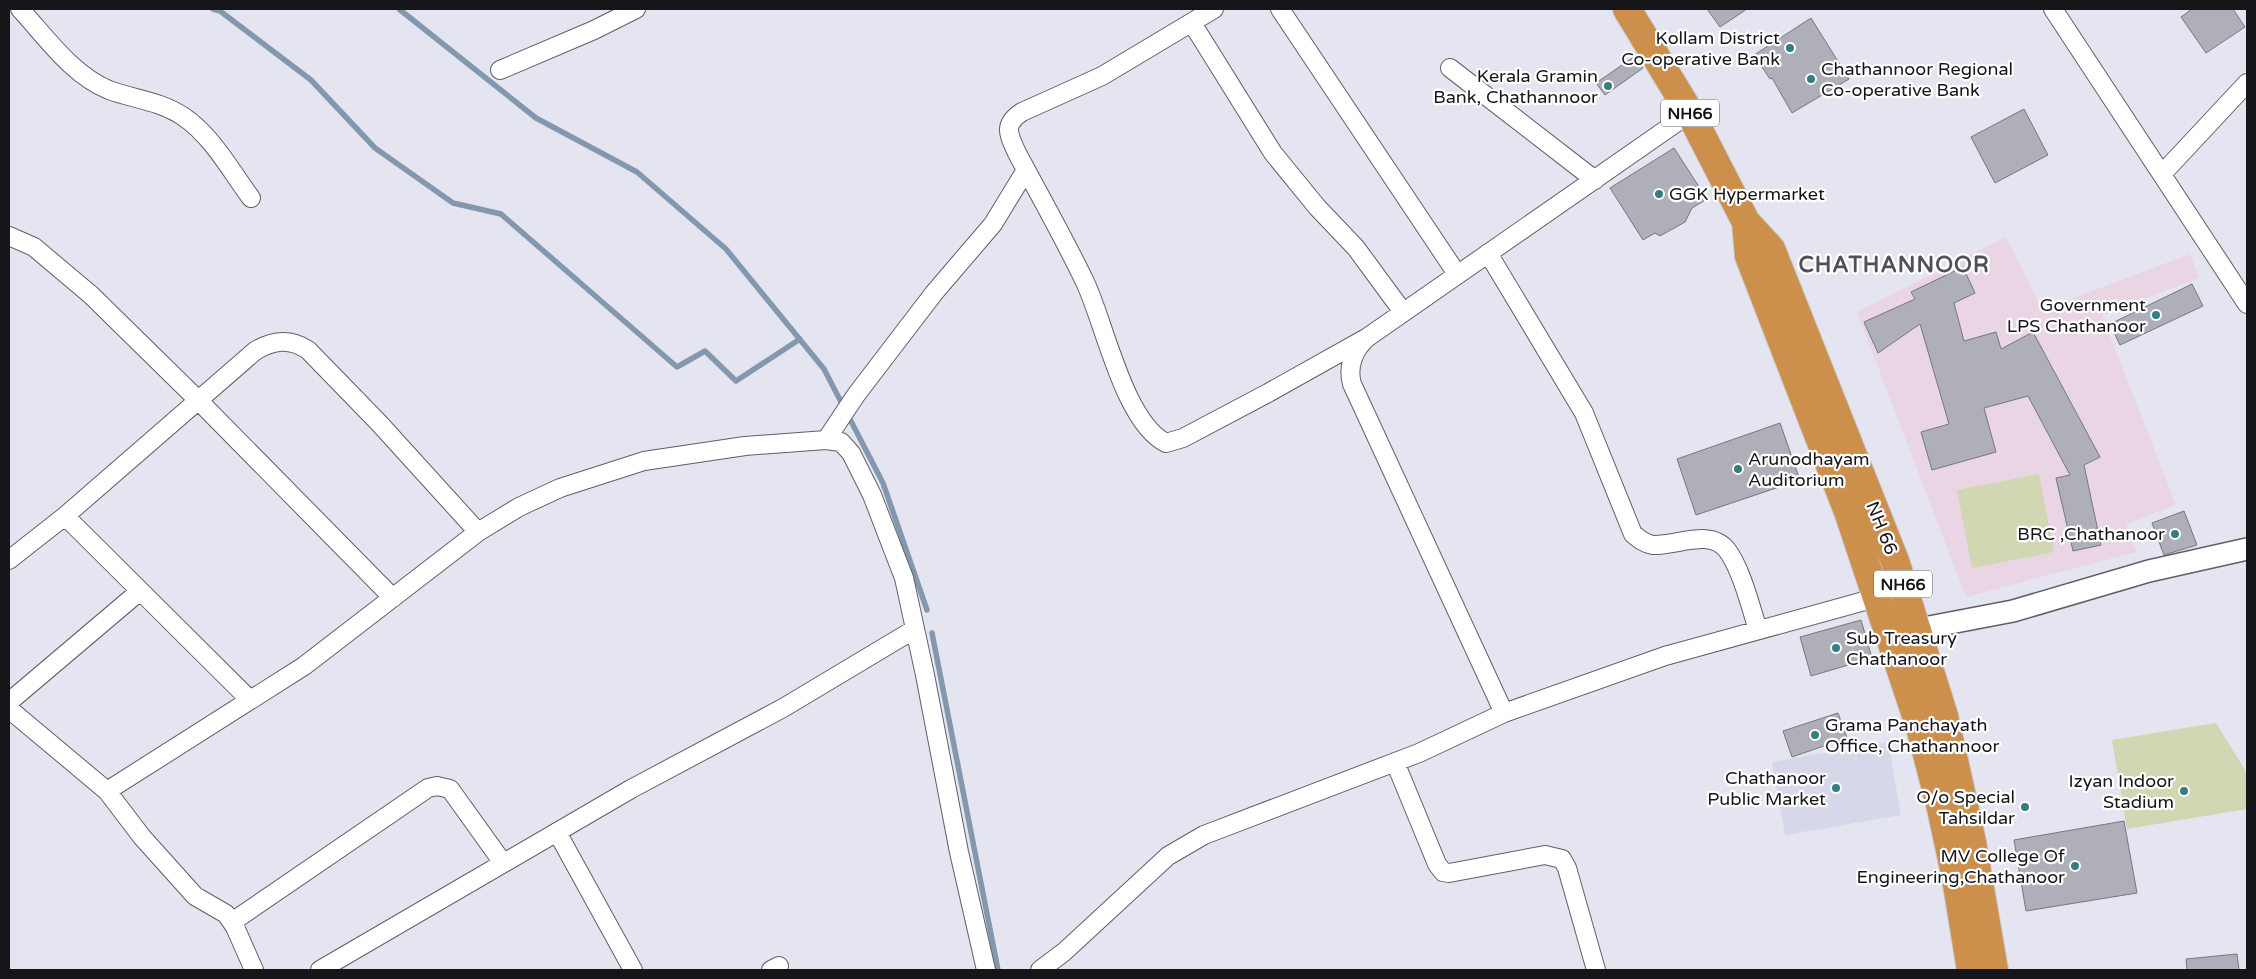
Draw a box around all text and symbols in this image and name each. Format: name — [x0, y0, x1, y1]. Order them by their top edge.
place label: Kollam District Co-operative Bank — [1621, 27, 1780, 70]
marker: Kollam District Co-operative Bank — [1784, 42, 1796, 54]
place label: Chathannoor Regional Co-operative Bank — [1821, 58, 2013, 101]
place label: Kerala Gramin Bank, Chathannoor — [1433, 65, 1598, 108]
marker: Chathannoor Regional Co-operative Bank — [1805, 73, 1817, 85]
marker: Kerala Gramin Bank, Chathannoor — [1602, 80, 1614, 92]
road number: NH66 — [1661, 100, 1719, 126]
place label: GGK Hypermarket — [1669, 183, 1825, 205]
marker: GGK Hypermarket — [1653, 188, 1665, 200]
district label: CHATHANNOOR — [1798, 252, 1990, 278]
place label: Government LPS Chathanoor — [2007, 294, 2146, 337]
marker: Government LPS Chathanoor — [2150, 309, 2162, 321]
place label: Arunodhayam Auditorium — [1748, 448, 1870, 491]
marker: Arunodhayam Auditorium — [1732, 463, 1744, 475]
street label: NH 66 — [1861, 498, 1903, 558]
place label: BRC ,Chathanoor — [2017, 523, 2165, 545]
marker: BRC ,Chathanoor — [2169, 528, 2181, 540]
road number: NH66 — [1874, 570, 1932, 598]
place label: Sub Treasury Chathanoor — [1846, 627, 1957, 670]
marker: Sub Treasury Chathanoor — [1830, 642, 1842, 654]
place label: Grama Panchayath Office, Chathannoor — [1825, 714, 1999, 757]
marker: Grama Panchayath Office, Chathannoor — [1809, 729, 1821, 741]
place label: Chathanoor Public Market — [1707, 767, 1826, 810]
place label: Izyan Indoor Stadium — [2069, 770, 2174, 813]
marker: Chathanoor Public Market — [1830, 782, 1842, 794]
marker: Izyan Indoor Stadium — [2178, 785, 2190, 797]
place label: O/o Special Tahsildar — [1916, 786, 2015, 829]
marker: O/o Special Tahsildar — [2019, 801, 2031, 813]
place label: MV College Of Engineering,Chathanoor — [1857, 845, 2065, 888]
marker: MV College Of Engineering,Chathanoor — [2069, 860, 2081, 872]

